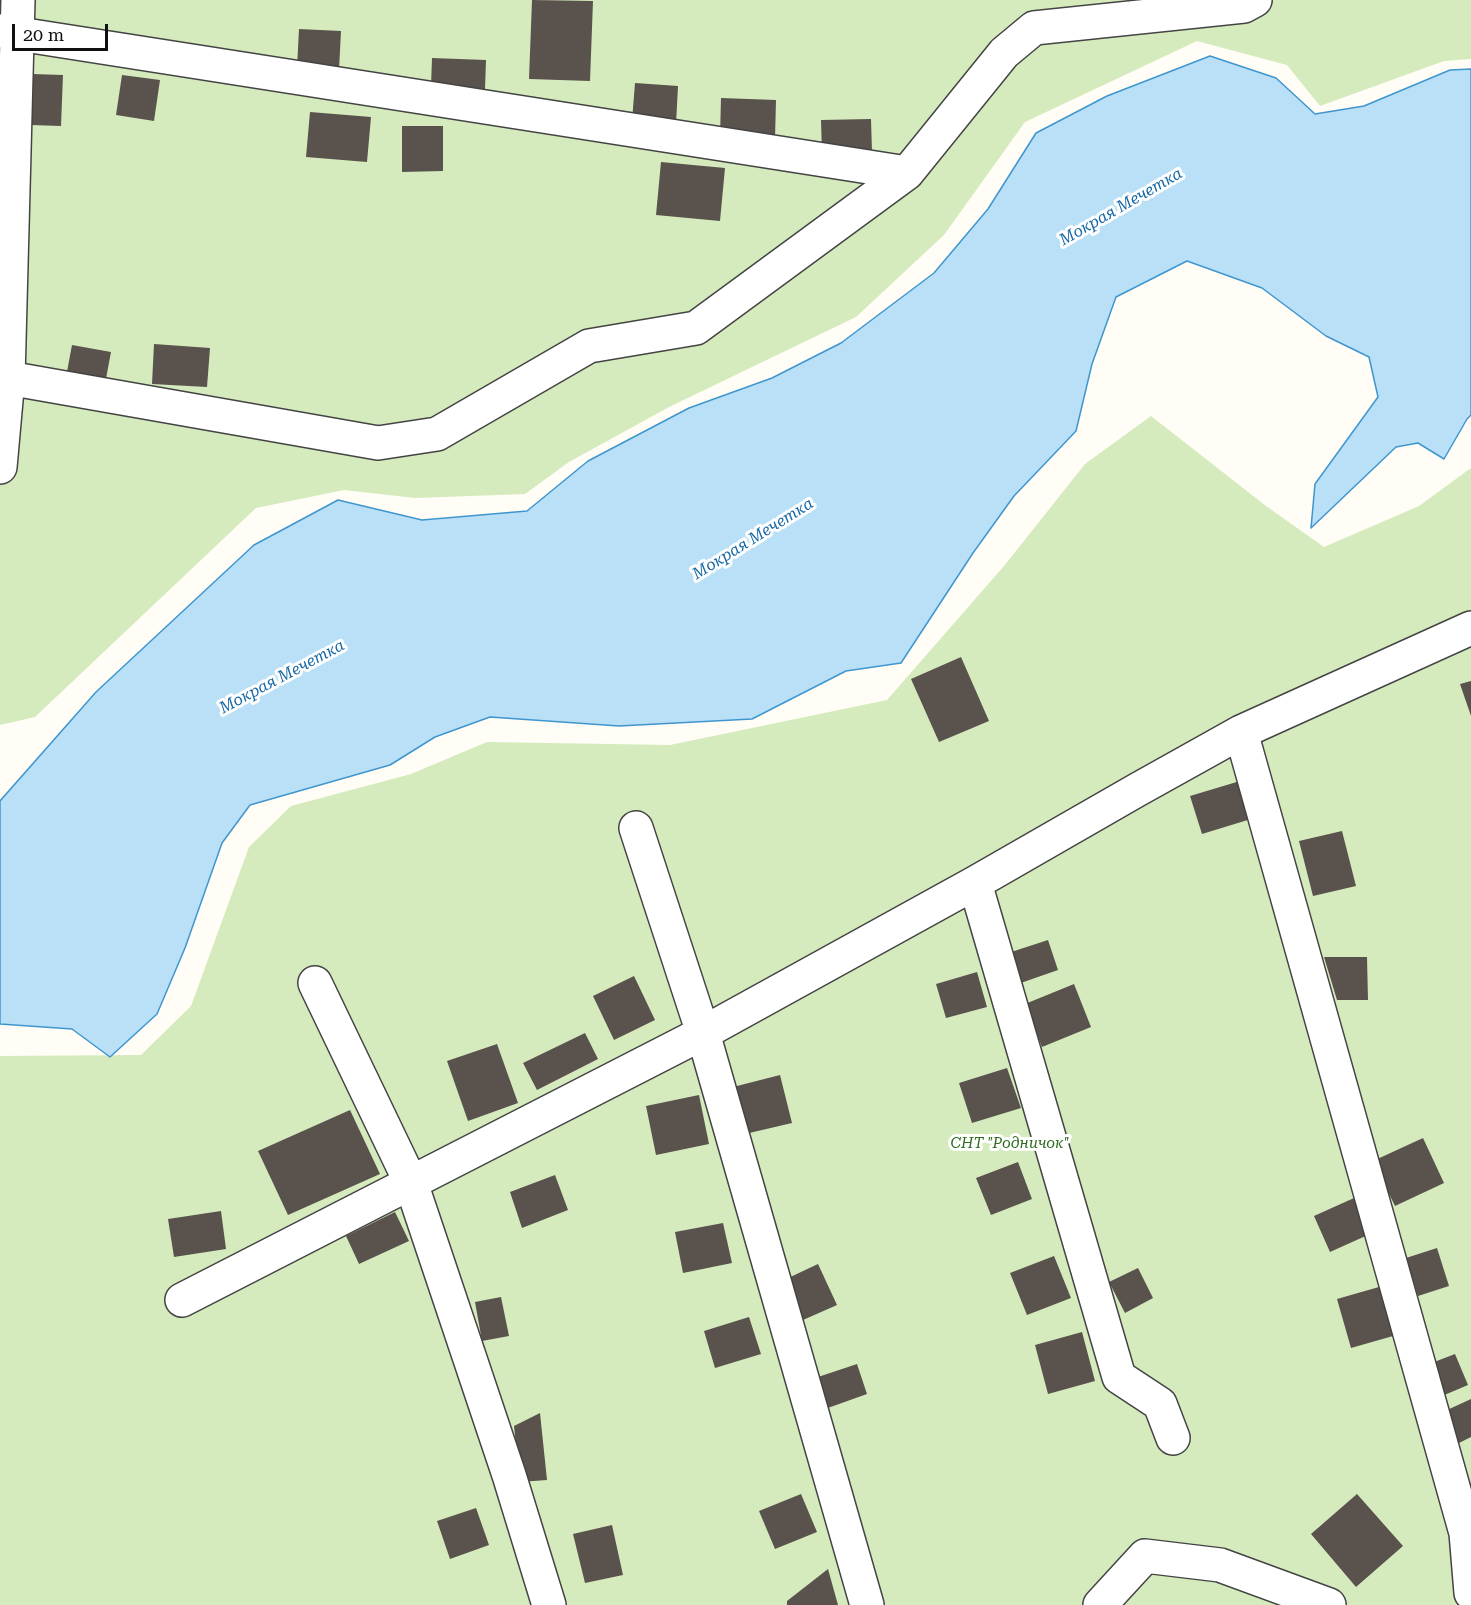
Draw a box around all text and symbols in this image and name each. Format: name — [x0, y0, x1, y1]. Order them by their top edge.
scale bar — [15, 12, 111, 50]
text: 20 m — [23, 24, 64, 45]
water label: Мокрая Мечетка — [1056, 164, 1186, 250]
water label: Мокрая Мечетка — [689, 494, 817, 584]
water label: Мокрая Мечетка — [216, 636, 348, 718]
park label: СНТ "Родничок" — [951, 1135, 1069, 1153]

